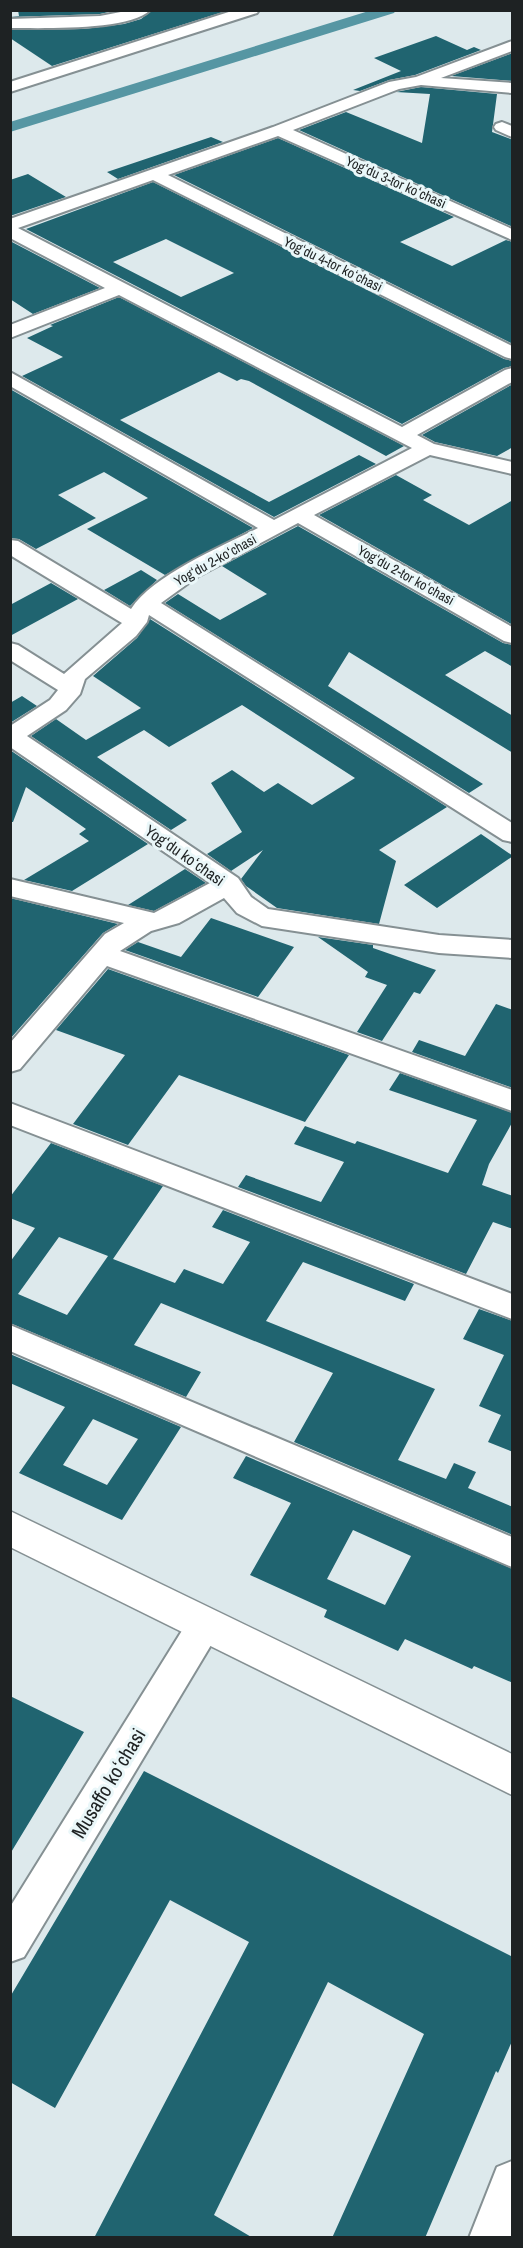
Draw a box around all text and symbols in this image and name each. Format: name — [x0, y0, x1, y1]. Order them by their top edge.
street label: Yogʻdu 3-tor koʻchasi — [343, 152, 449, 212]
street label: Yogʻdu 4-tor koʻchasi — [280, 232, 386, 296]
street label: Yogʻdu 2-koʻchasi — [171, 530, 259, 590]
street label: Yogʻdu 2-tor koʻchasi — [354, 541, 458, 609]
street label: Yogʻdu koʻchasi — [141, 819, 229, 891]
street label: Musaffo koʻchasi — [65, 1723, 151, 1843]

